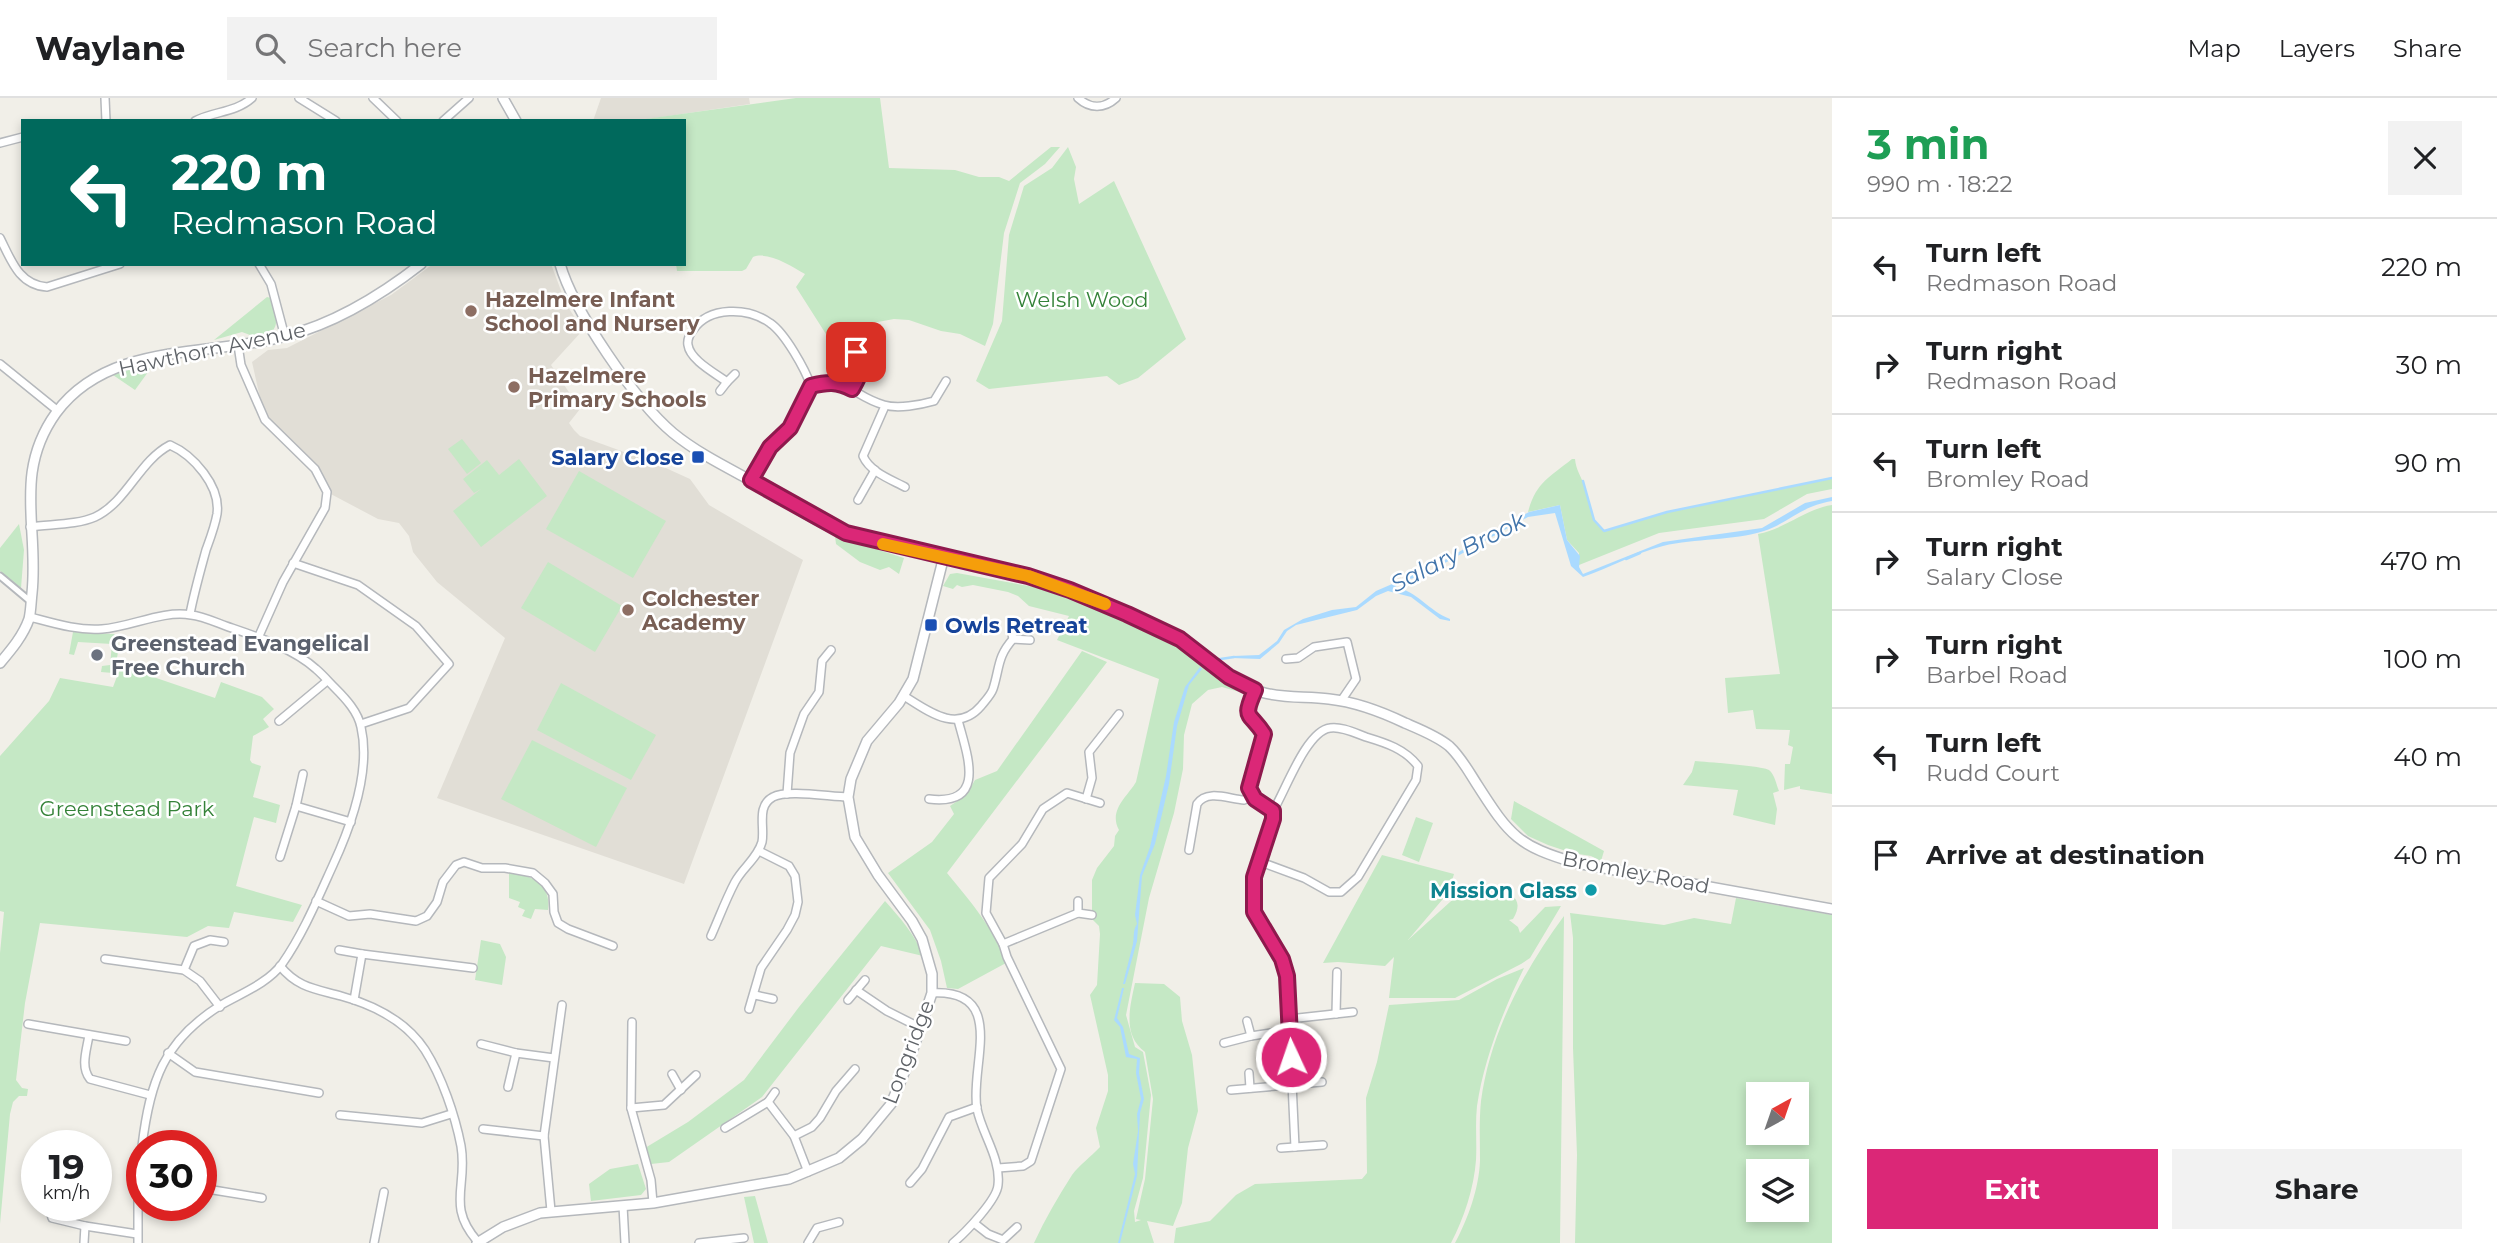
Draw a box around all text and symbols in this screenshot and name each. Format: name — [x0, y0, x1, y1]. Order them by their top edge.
search box — [227, 17, 717, 80]
text: Waylane — [35, 28, 185, 68]
icon: search — [251, 29, 289, 67]
text: Search here — [307, 32, 462, 64]
text: Map — [2187, 34, 2241, 63]
text: Layers — [2279, 34, 2355, 63]
text: Share — [2393, 34, 2462, 63]
text: 3 min — [1867, 118, 1989, 170]
button: close — [2388, 121, 2462, 195]
text: 220 m — [171, 143, 327, 202]
icon: left — [56, 147, 147, 238]
text: 990 m · 18:22 — [1867, 170, 2013, 198]
text: Redmason Road — [171, 203, 437, 242]
text: Turn left — [1926, 237, 2042, 269]
icon: left — [1867, 248, 1905, 286]
text: 220 m — [2381, 251, 2462, 283]
text: Redmason Road — [1926, 269, 2117, 297]
place label: Hazelmere Infant School and Nursery — [485, 287, 700, 336]
park label: Welsh Wood — [1015, 287, 1149, 312]
marker: Hazelmere Infant School and Nursery — [463, 303, 479, 319]
street label: Hawthorn Avenue — [116, 317, 308, 381]
pin — [826, 322, 886, 382]
icon: arrive — [837, 333, 875, 371]
text: Turn right — [1926, 335, 2062, 367]
icon: right — [1867, 346, 1905, 384]
text: 30 m — [2396, 349, 2462, 381]
place label: Hazelmere Primary Schools — [528, 363, 706, 412]
text: Redmason Road — [1926, 367, 2117, 395]
marker: Hazelmere Primary Schools — [506, 379, 522, 395]
text: Turn left — [1926, 433, 2042, 465]
icon: left — [1867, 444, 1905, 482]
place label: Salary Close — [551, 445, 684, 470]
text: 90 m — [2395, 447, 2462, 479]
marker: Salary Close — [690, 449, 706, 465]
text: Bromley Road — [1926, 465, 2090, 493]
water label: Salary Brook — [1386, 505, 1531, 598]
text: Turn right — [1926, 531, 2062, 563]
icon: right — [1867, 542, 1905, 580]
text: 470 m — [2380, 545, 2462, 577]
text: Salary Close — [1926, 563, 2063, 591]
place label: Colchester Academy — [641, 586, 759, 635]
marker: Colchester Academy — [620, 602, 636, 618]
place label: Owls Retreat — [945, 613, 1088, 638]
marker: Owls Retreat — [923, 617, 939, 633]
text: Turn right — [1926, 629, 2062, 661]
place label: Greenstead Evangelical Free Church — [111, 631, 369, 680]
icon: right — [1867, 640, 1905, 678]
text: 100 m — [2384, 643, 2462, 675]
marker: Greenstead Evangelical Free Church — [89, 647, 105, 663]
text: Barbel Road — [1926, 661, 2068, 689]
text: Turn left — [1926, 727, 2042, 759]
icon: left — [1867, 738, 1905, 776]
text: 40 m — [2393, 741, 2462, 773]
text: Rudd Court — [1926, 759, 2060, 787]
park label: Greenstead Park — [40, 796, 215, 821]
icon: arrive — [1867, 836, 1905, 874]
text: Arrive at destination — [1926, 839, 2205, 871]
text: 40 m — [2393, 839, 2462, 871]
street label: Bromley Road — [1560, 845, 1712, 899]
place label: Mission Glass — [1430, 878, 1577, 903]
marker: Mission Glass — [1583, 882, 1599, 898]
street label: Longridge — [877, 997, 939, 1107]
position arrow — [1254, 1020, 1328, 1094]
north arrow — [1746, 1082, 1810, 1144]
map controls — [1746, 1082, 1809, 1222]
speed limit sign: 30 — [126, 1130, 217, 1221]
text: 19 — [48, 1145, 85, 1188]
button: Exit — [1867, 1149, 2158, 1229]
button: Share — [2172, 1149, 2462, 1229]
button: layers — [1746, 1159, 1809, 1222]
text: km/h — [42, 1182, 91, 1204]

